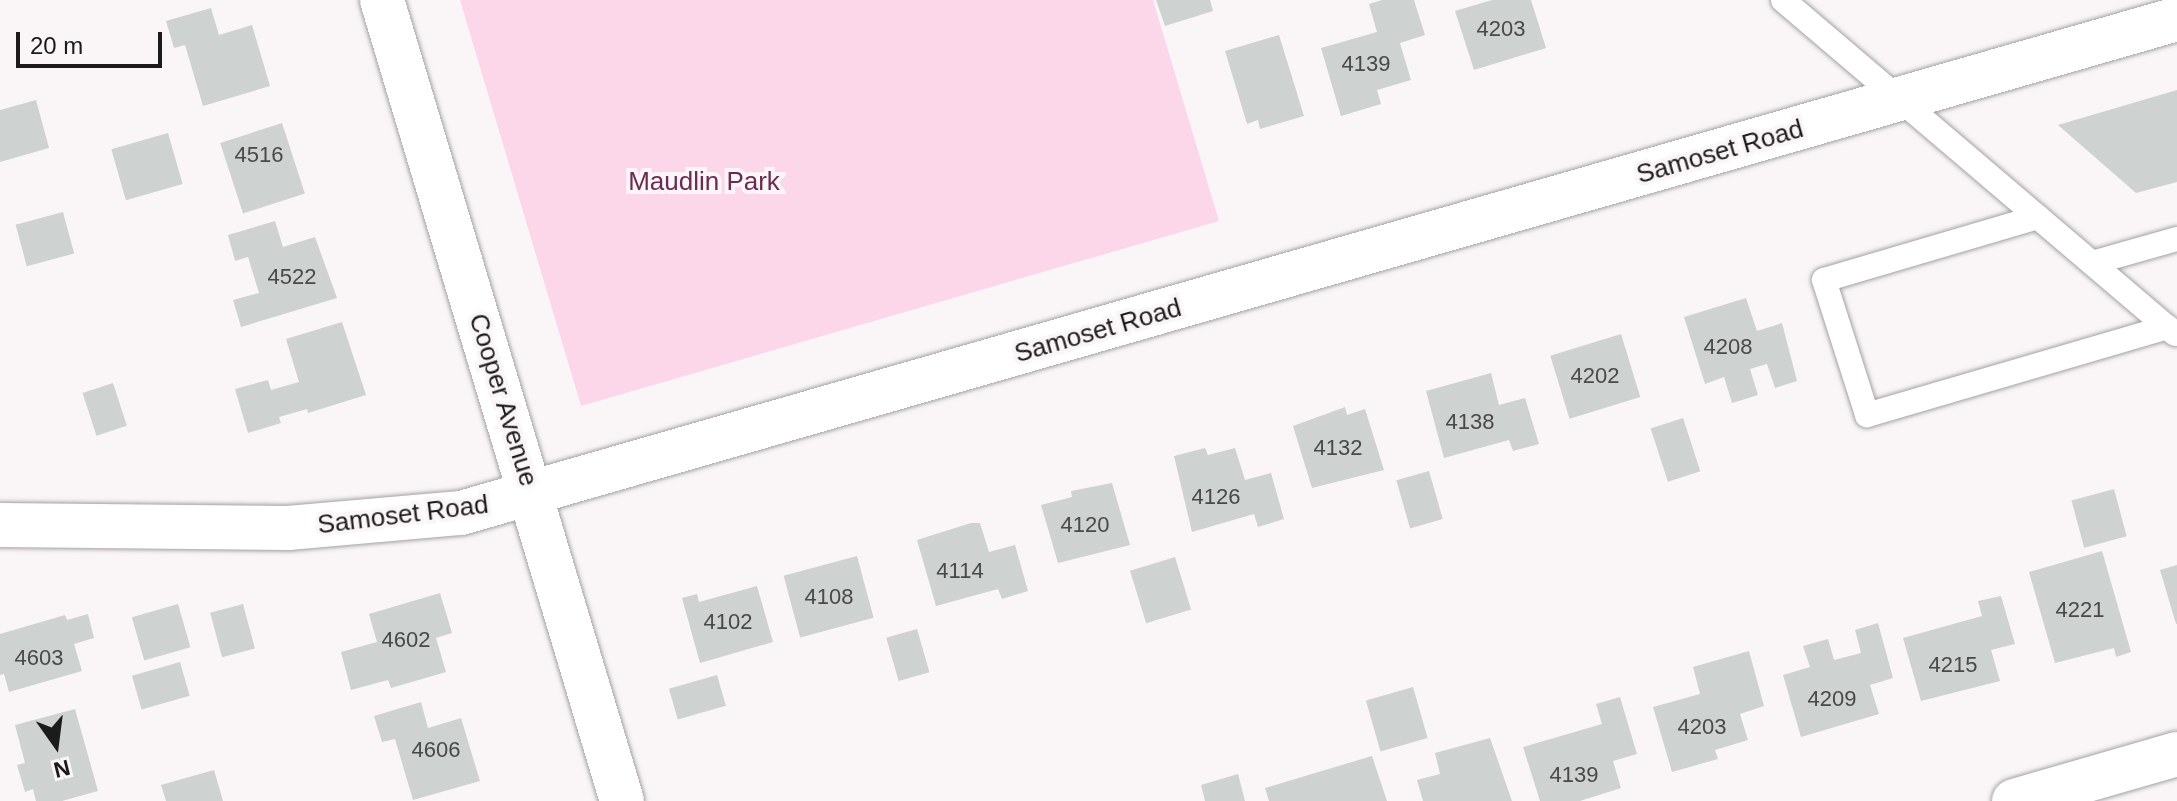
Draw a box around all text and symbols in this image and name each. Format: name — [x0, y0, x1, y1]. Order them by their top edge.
scale bar — [20, 16, 166, 66]
house number: 4203 — [1477, 16, 1525, 42]
text: 20 m — [30, 32, 83, 59]
house number: 4139 — [1342, 51, 1390, 77]
street label: Samoset Road — [1633, 113, 1807, 191]
house number: 4516 — [235, 142, 283, 168]
park label: Maudlin Park — [628, 166, 780, 198]
house number: 4522 — [268, 264, 316, 290]
street label: Samoset Road — [1011, 292, 1185, 370]
street label: Cooper Avenue — [462, 309, 544, 491]
house number: 4208 — [1704, 334, 1752, 360]
house number: 4202 — [1571, 363, 1619, 389]
house number: 4138 — [1446, 409, 1494, 435]
house number: 4132 — [1314, 435, 1362, 461]
house number: 4126 — [1192, 484, 1240, 510]
street label: Samoset Road — [316, 489, 490, 541]
house number: 4120 — [1061, 512, 1109, 538]
house number: 4114 — [936, 558, 984, 584]
house number: 4108 — [805, 584, 853, 610]
house number: 4221 — [2056, 597, 2104, 623]
house number: 4102 — [704, 609, 752, 635]
house number: 4602 — [382, 627, 430, 653]
house number: 4603 — [15, 645, 63, 671]
house number: 4215 — [1929, 652, 1977, 678]
house number: 4209 — [1808, 686, 1856, 712]
north arrow — [16, 705, 96, 785]
house number: 4203 — [1678, 714, 1726, 740]
house number: 4606 — [412, 737, 460, 763]
text: N — [51, 755, 73, 783]
house number: 4139 — [1550, 762, 1598, 788]

